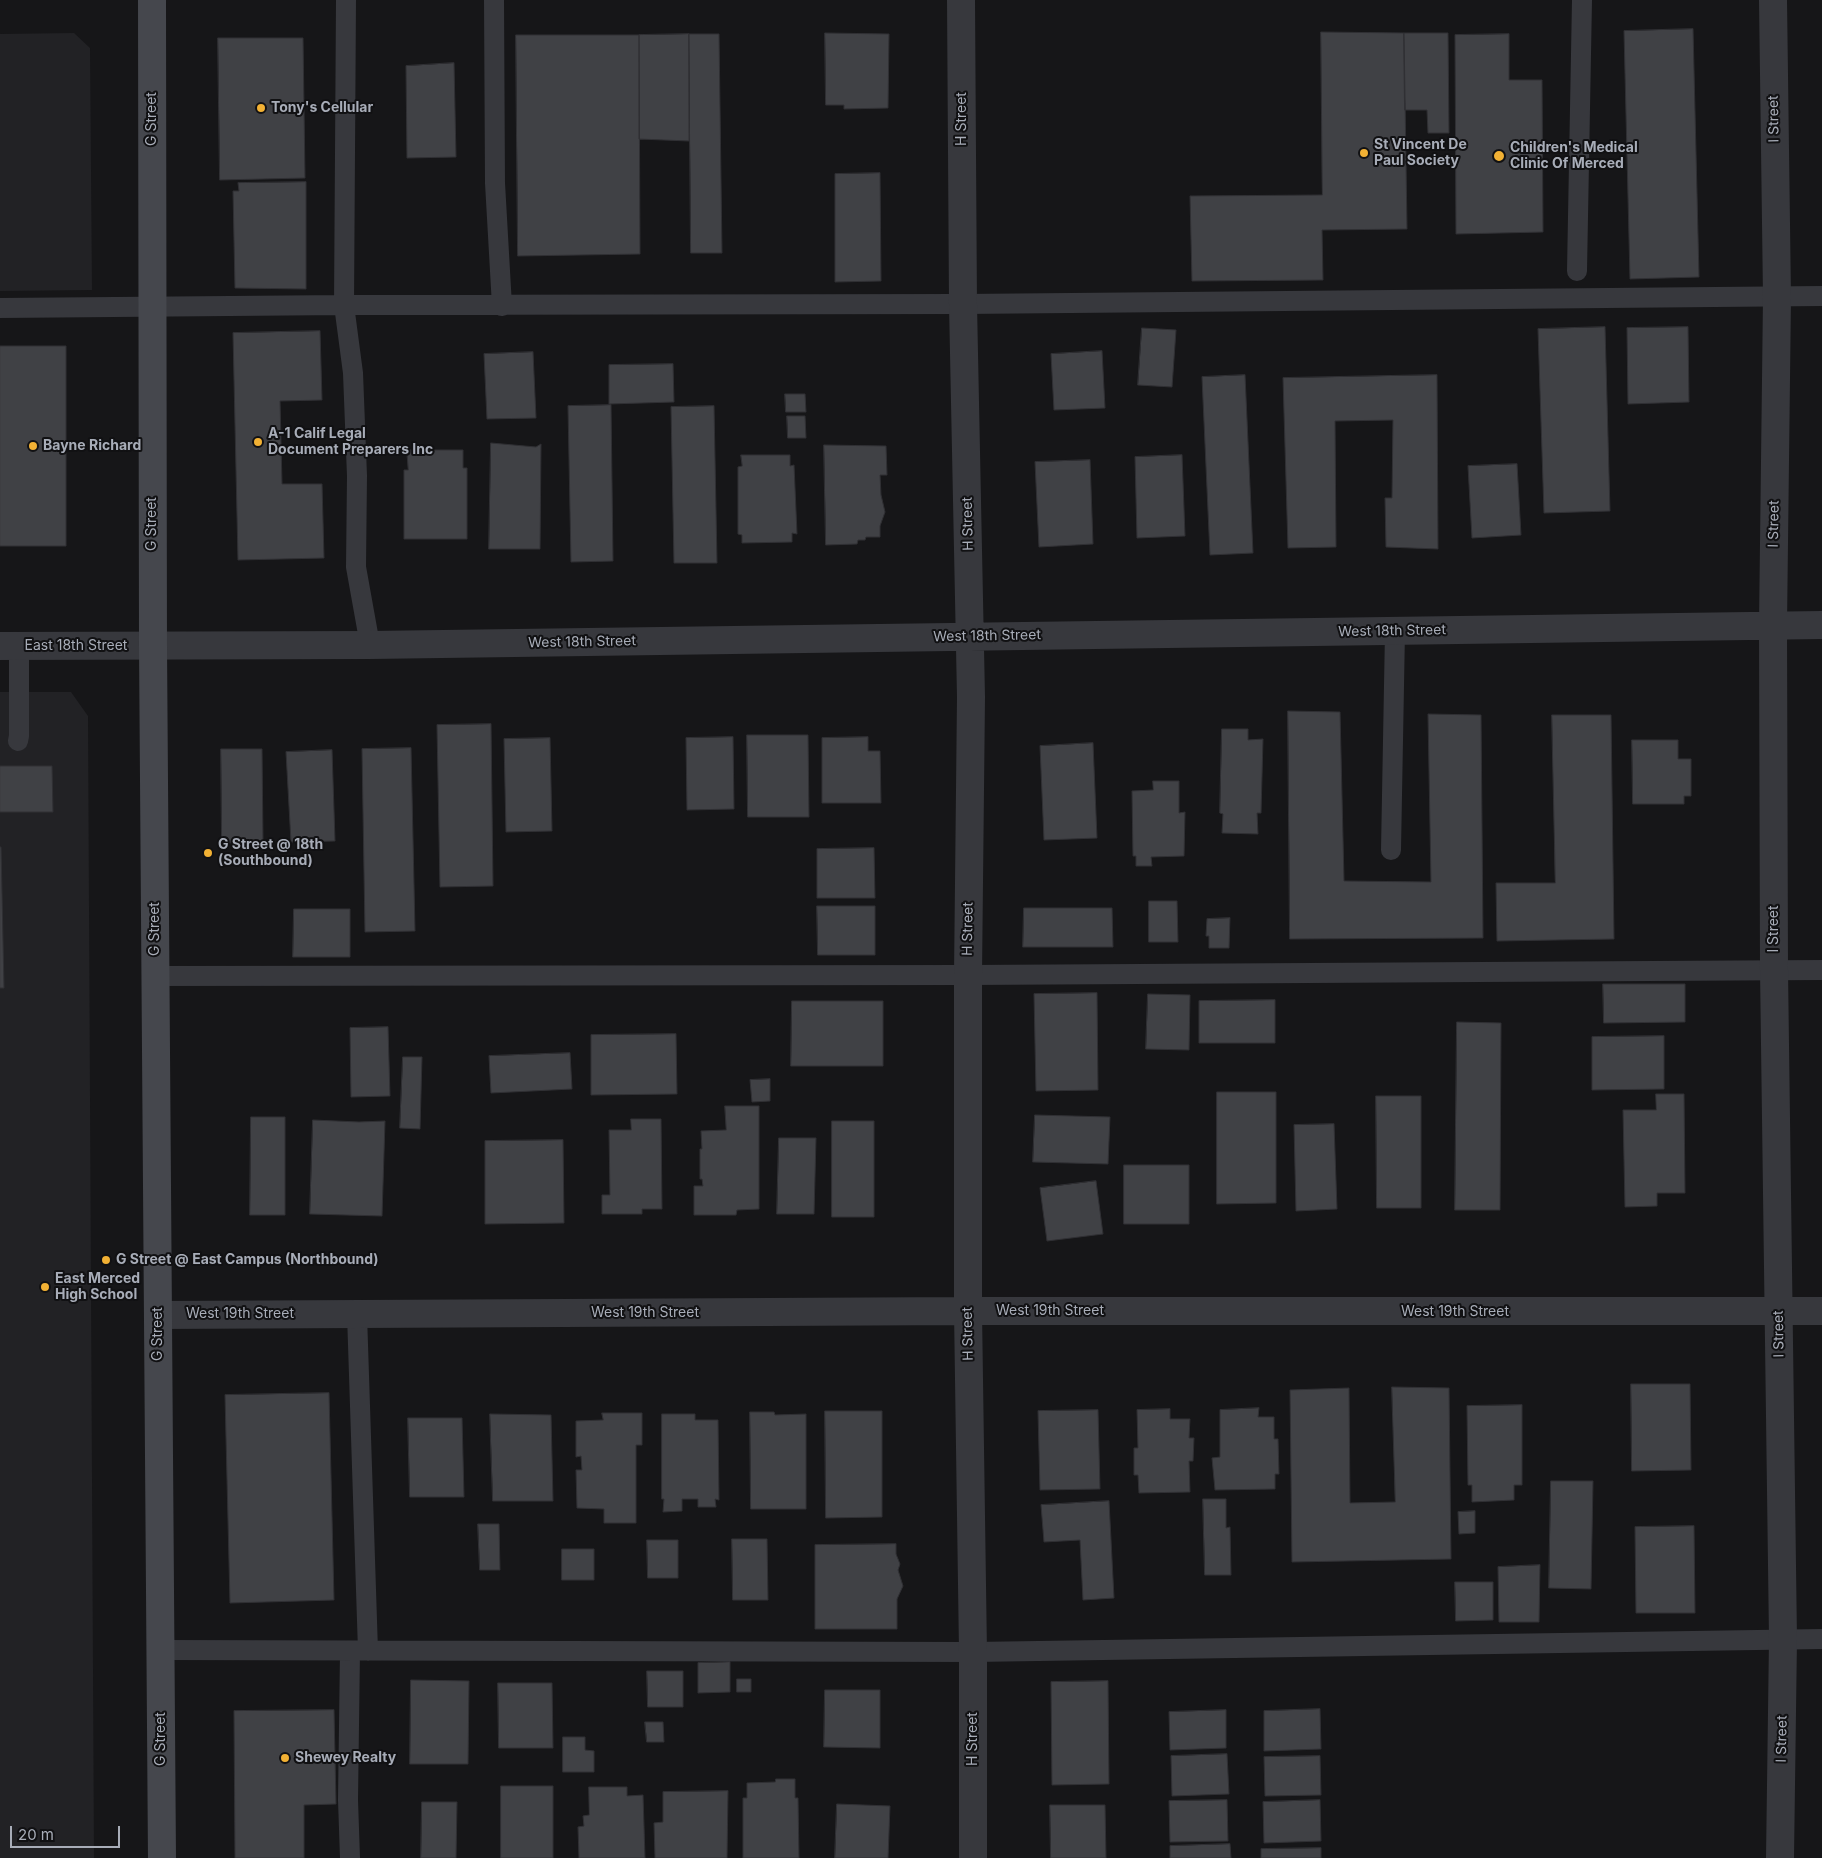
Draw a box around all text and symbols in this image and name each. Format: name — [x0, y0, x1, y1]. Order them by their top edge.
street label: G Street — [144, 92, 160, 146]
street label: H Street — [954, 92, 970, 146]
street label: I Street — [1765, 95, 1783, 143]
place label: Tony's Cellular — [271, 100, 373, 116]
marker: Tony's Cellular — [255, 102, 267, 114]
place label: St Vincent De Paul Society — [1374, 137, 1467, 170]
place label: Children's Medical Clinic Of Merced — [1510, 140, 1638, 172]
marker: St Vincent De Paul Society — [1358, 147, 1370, 159]
marker: Children's Medical Clinic Of Merced — [1492, 149, 1506, 163]
place label: A-1 Calif Legal Document Preparers Inc — [268, 426, 433, 458]
marker: A-1 Calif Legal Document Preparers Inc — [252, 436, 264, 448]
place label: Bayne Richard — [43, 438, 141, 454]
marker: Bayne Richard — [27, 440, 39, 452]
street label: G Street — [144, 497, 160, 551]
street label: H Street — [959, 497, 977, 551]
street label: I Street — [1765, 500, 1783, 548]
street label: West 18th Street — [1338, 622, 1446, 640]
street label: West 18th Street — [933, 627, 1041, 645]
street label: West 18th Street — [528, 633, 636, 651]
street label: East 18th Street — [25, 638, 127, 654]
place label: G Street @ 18th (Southbound) — [218, 837, 323, 870]
marker: G Street @ 18th (Southbound) — [202, 847, 214, 859]
street label: G Street — [147, 902, 163, 956]
street label: H Street — [959, 902, 977, 956]
street label: I Street — [1766, 905, 1782, 953]
place label: G Street @ East Campus (Northbound) — [116, 1252, 379, 1268]
marker: G Street @ East Campus (Northbound) — [100, 1254, 112, 1266]
place label: East Merced High School — [55, 1271, 140, 1304]
marker: East Merced High School — [39, 1281, 51, 1293]
street label: West 19th Street — [996, 1303, 1104, 1319]
street label: West 19th Street — [1401, 1304, 1509, 1320]
street label: West 19th Street — [591, 1305, 699, 1321]
street label: West 19th Street — [186, 1306, 294, 1322]
street label: G Street — [150, 1307, 166, 1361]
street label: H Street — [959, 1307, 977, 1361]
street label: I Street — [1770, 1310, 1788, 1358]
street label: G Street — [153, 1712, 169, 1766]
street label: H Street — [965, 1712, 981, 1766]
street label: I Street — [1773, 1715, 1791, 1763]
place label: Shewey Realty — [295, 1750, 396, 1766]
marker: Shewey Realty — [279, 1752, 291, 1764]
scale bar — [12, 1816, 122, 1848]
text: 20 m — [18, 1825, 54, 1844]

